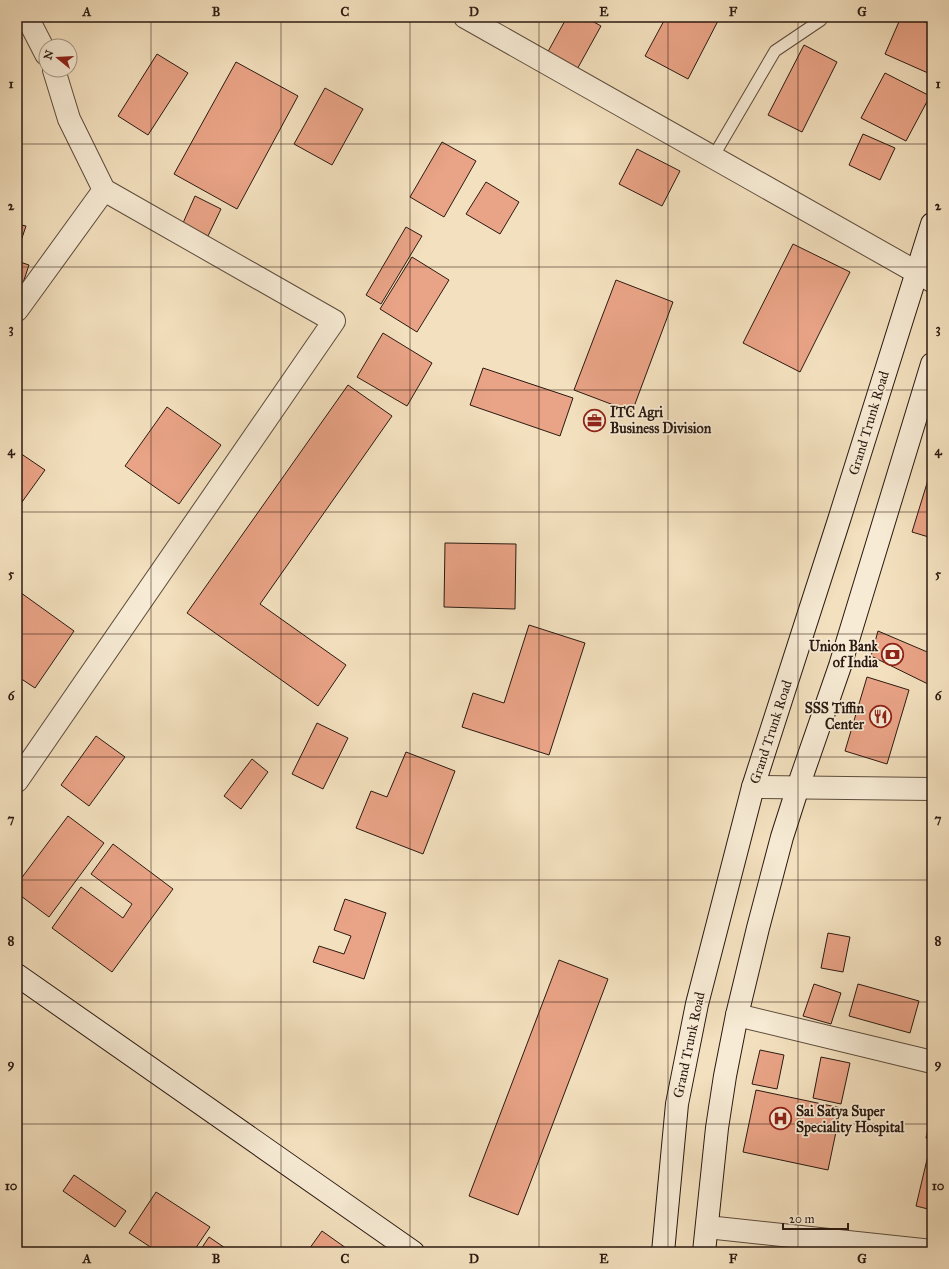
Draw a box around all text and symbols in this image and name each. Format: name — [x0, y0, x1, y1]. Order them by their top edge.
text: A — [82, 4, 92, 20]
text: B — [212, 4, 221, 20]
text: C — [341, 4, 350, 20]
text: D — [469, 4, 479, 20]
text: E — [599, 4, 609, 20]
text: F — [729, 4, 738, 20]
text: G — [857, 4, 867, 20]
north arrow — [38, 38, 78, 78]
text: N — [41, 48, 57, 62]
text: 1 — [8, 76, 14, 92]
text: 1 — [935, 76, 941, 92]
text: 2 — [8, 198, 15, 214]
text: 2 — [935, 198, 942, 214]
text: 3 — [8, 321, 14, 337]
text: 3 — [935, 321, 941, 337]
street label: Grand Trunk Road — [845, 369, 893, 477]
place label: ITC Agri Business Division — [610, 404, 712, 437]
office icon: ITC Agri Business Division — [581, 407, 607, 433]
text: 4 — [7, 443, 15, 459]
text: 4 — [934, 443, 942, 459]
text: 5 — [8, 566, 15, 582]
text: 5 — [935, 566, 942, 582]
place label: Union Bank of India — [809, 638, 879, 671]
bank icon: Union Bank of India — [880, 641, 906, 667]
street label: Grand Trunk Road — [746, 678, 796, 786]
text: 6 — [8, 688, 16, 704]
text: 6 — [935, 688, 943, 704]
place label: SSS Tiffin Center — [805, 700, 865, 733]
restaurant icon: SSS Tiffin Center — [867, 703, 893, 729]
text: 7 — [8, 811, 15, 827]
text: 7 — [935, 811, 942, 827]
text: 8 — [8, 933, 15, 949]
text: 8 — [935, 933, 942, 949]
street label: Grand Trunk Road — [669, 990, 709, 1100]
text: 9 — [8, 1056, 15, 1072]
text: 9 — [935, 1056, 942, 1072]
place label: Sai Satya Super Speciality Hospital — [796, 1103, 906, 1137]
hospital icon: Sai Satya Super Speciality Hospital — [768, 1106, 794, 1132]
text: 10 — [5, 1178, 18, 1194]
text: 10 — [932, 1178, 945, 1194]
scale bar — [783, 1205, 848, 1231]
text: 20 m — [789, 1212, 815, 1226]
text: A — [82, 1251, 92, 1267]
text: B — [212, 1251, 221, 1267]
text: C — [341, 1251, 350, 1267]
text: D — [469, 1251, 479, 1267]
text: E — [599, 1251, 609, 1267]
text: F — [729, 1251, 738, 1267]
text: G — [857, 1251, 867, 1267]

